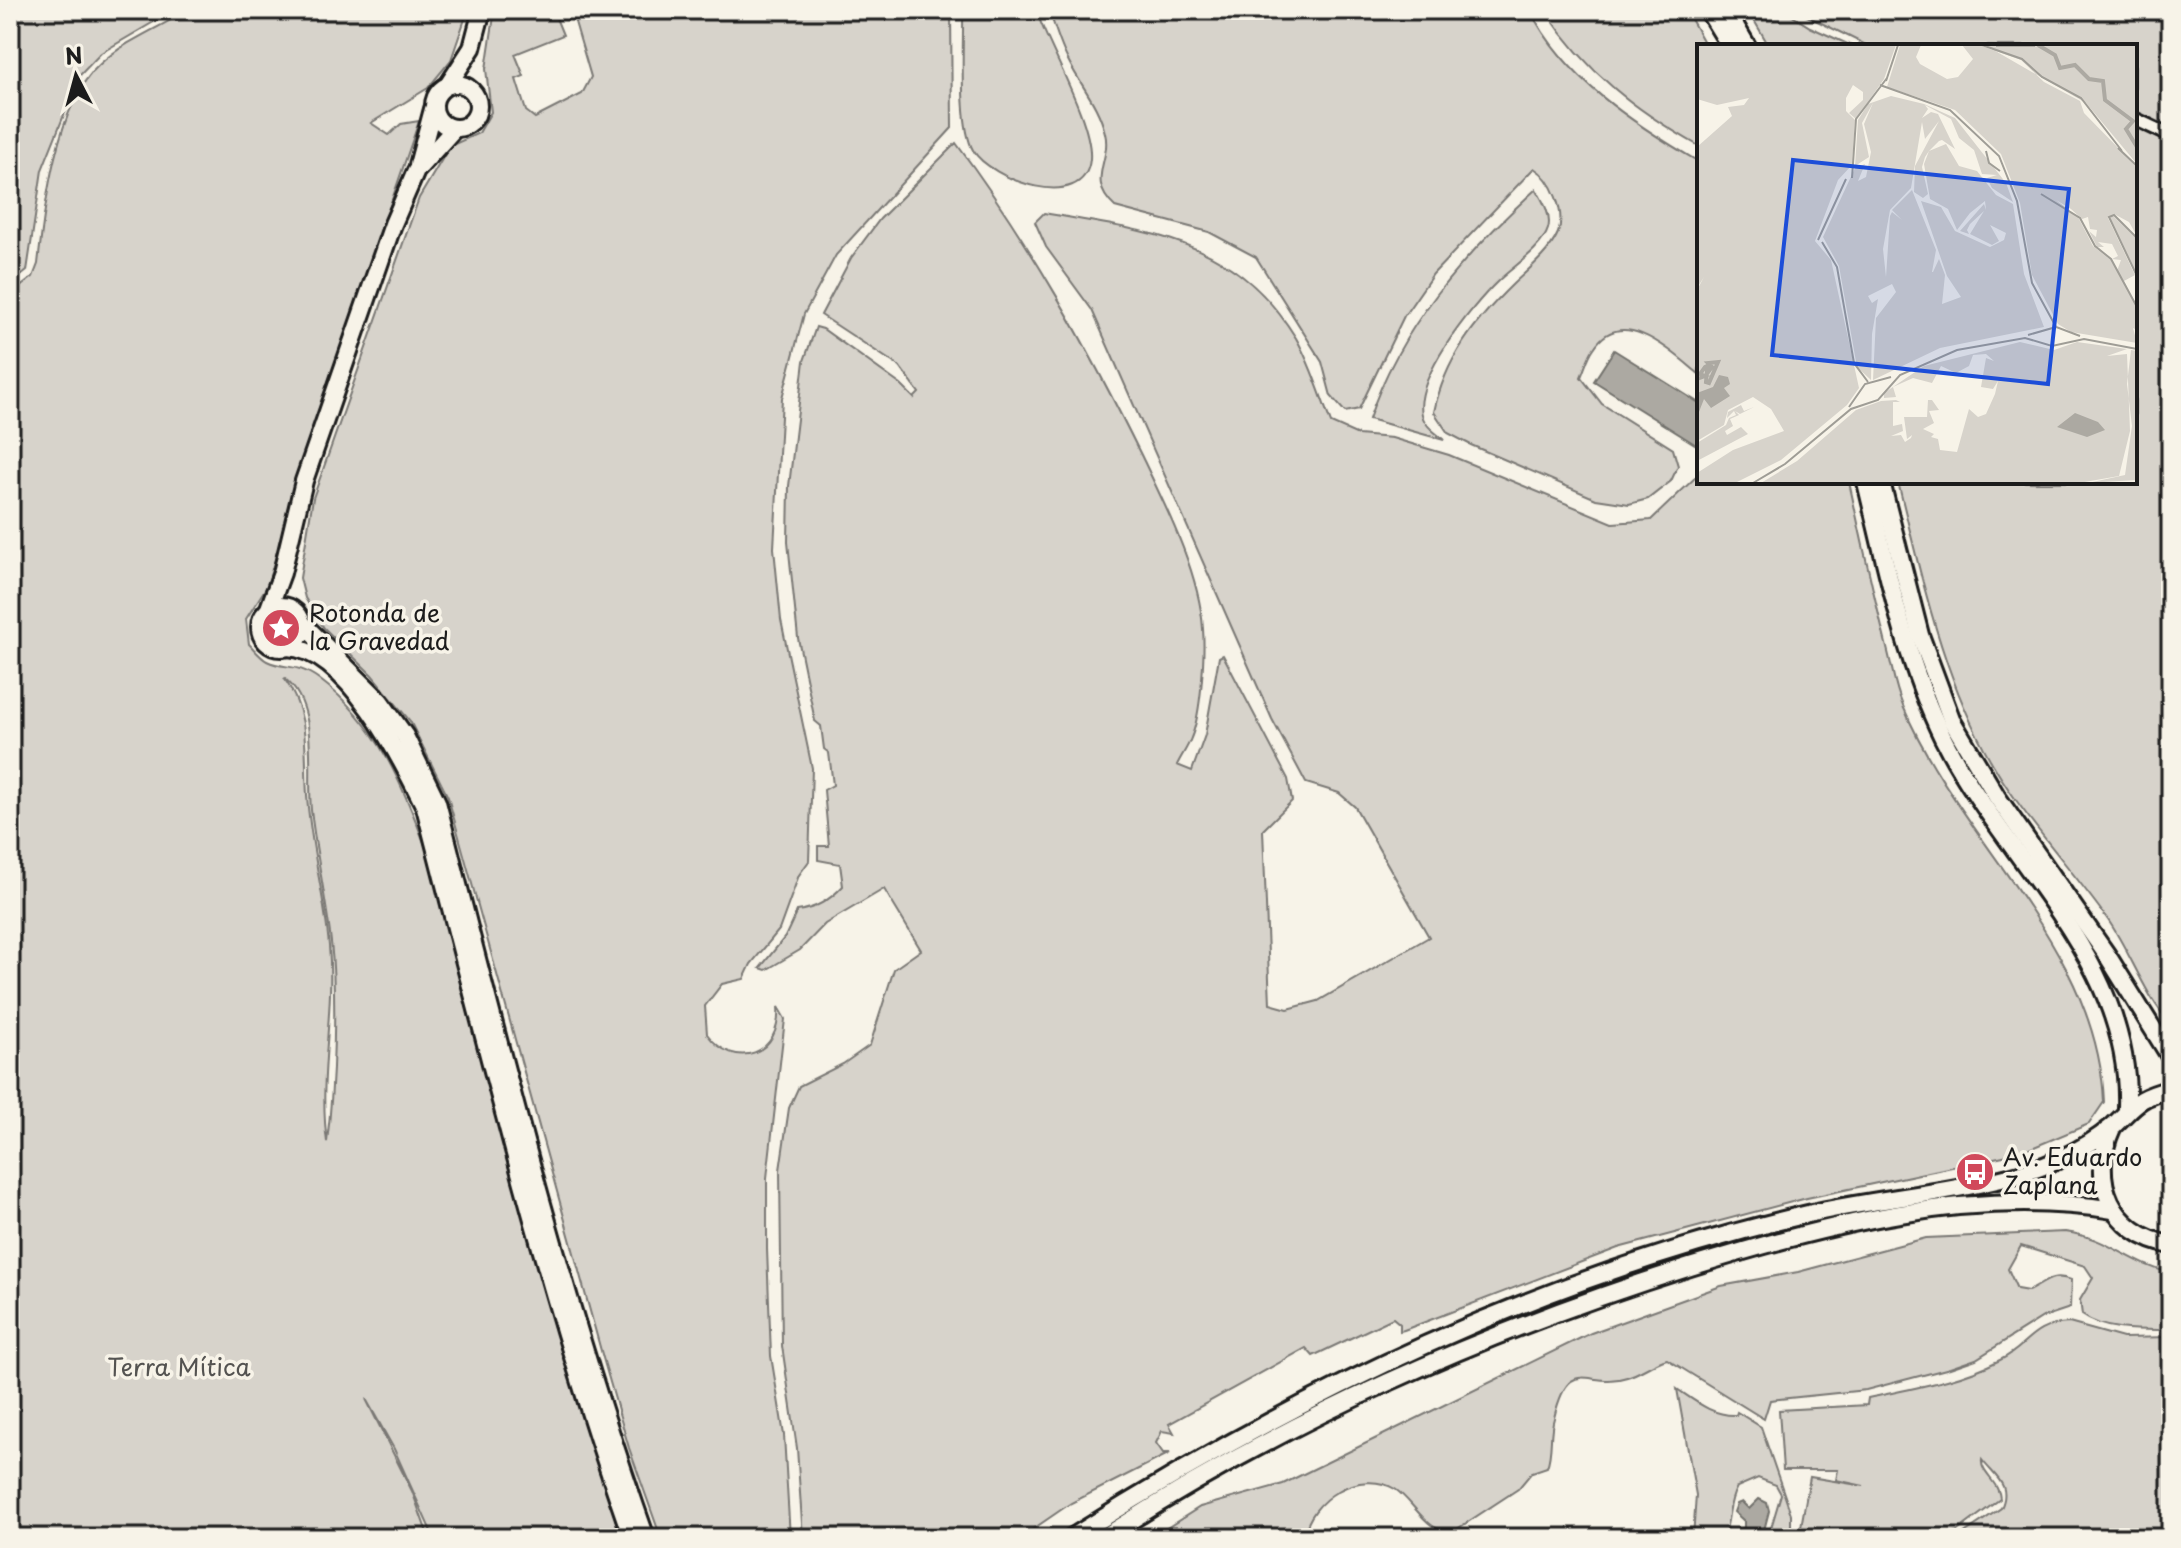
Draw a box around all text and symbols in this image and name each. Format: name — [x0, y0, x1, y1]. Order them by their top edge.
north arrow — [36, 36, 116, 116]
text: N — [63, 37, 84, 72]
inset map — [1697, 44, 2137, 484]
place label: Rotonda de la Gravedad — [309, 594, 450, 658]
place icon: Rotonda de la Gravedad — [260, 607, 302, 649]
place label: Av. Eduardo Zaplana — [2003, 1138, 2142, 1202]
bus stop icon: Av. Eduardo Zaplana — [1954, 1151, 1996, 1193]
park label: Terra Mítica — [107, 1348, 251, 1384]

